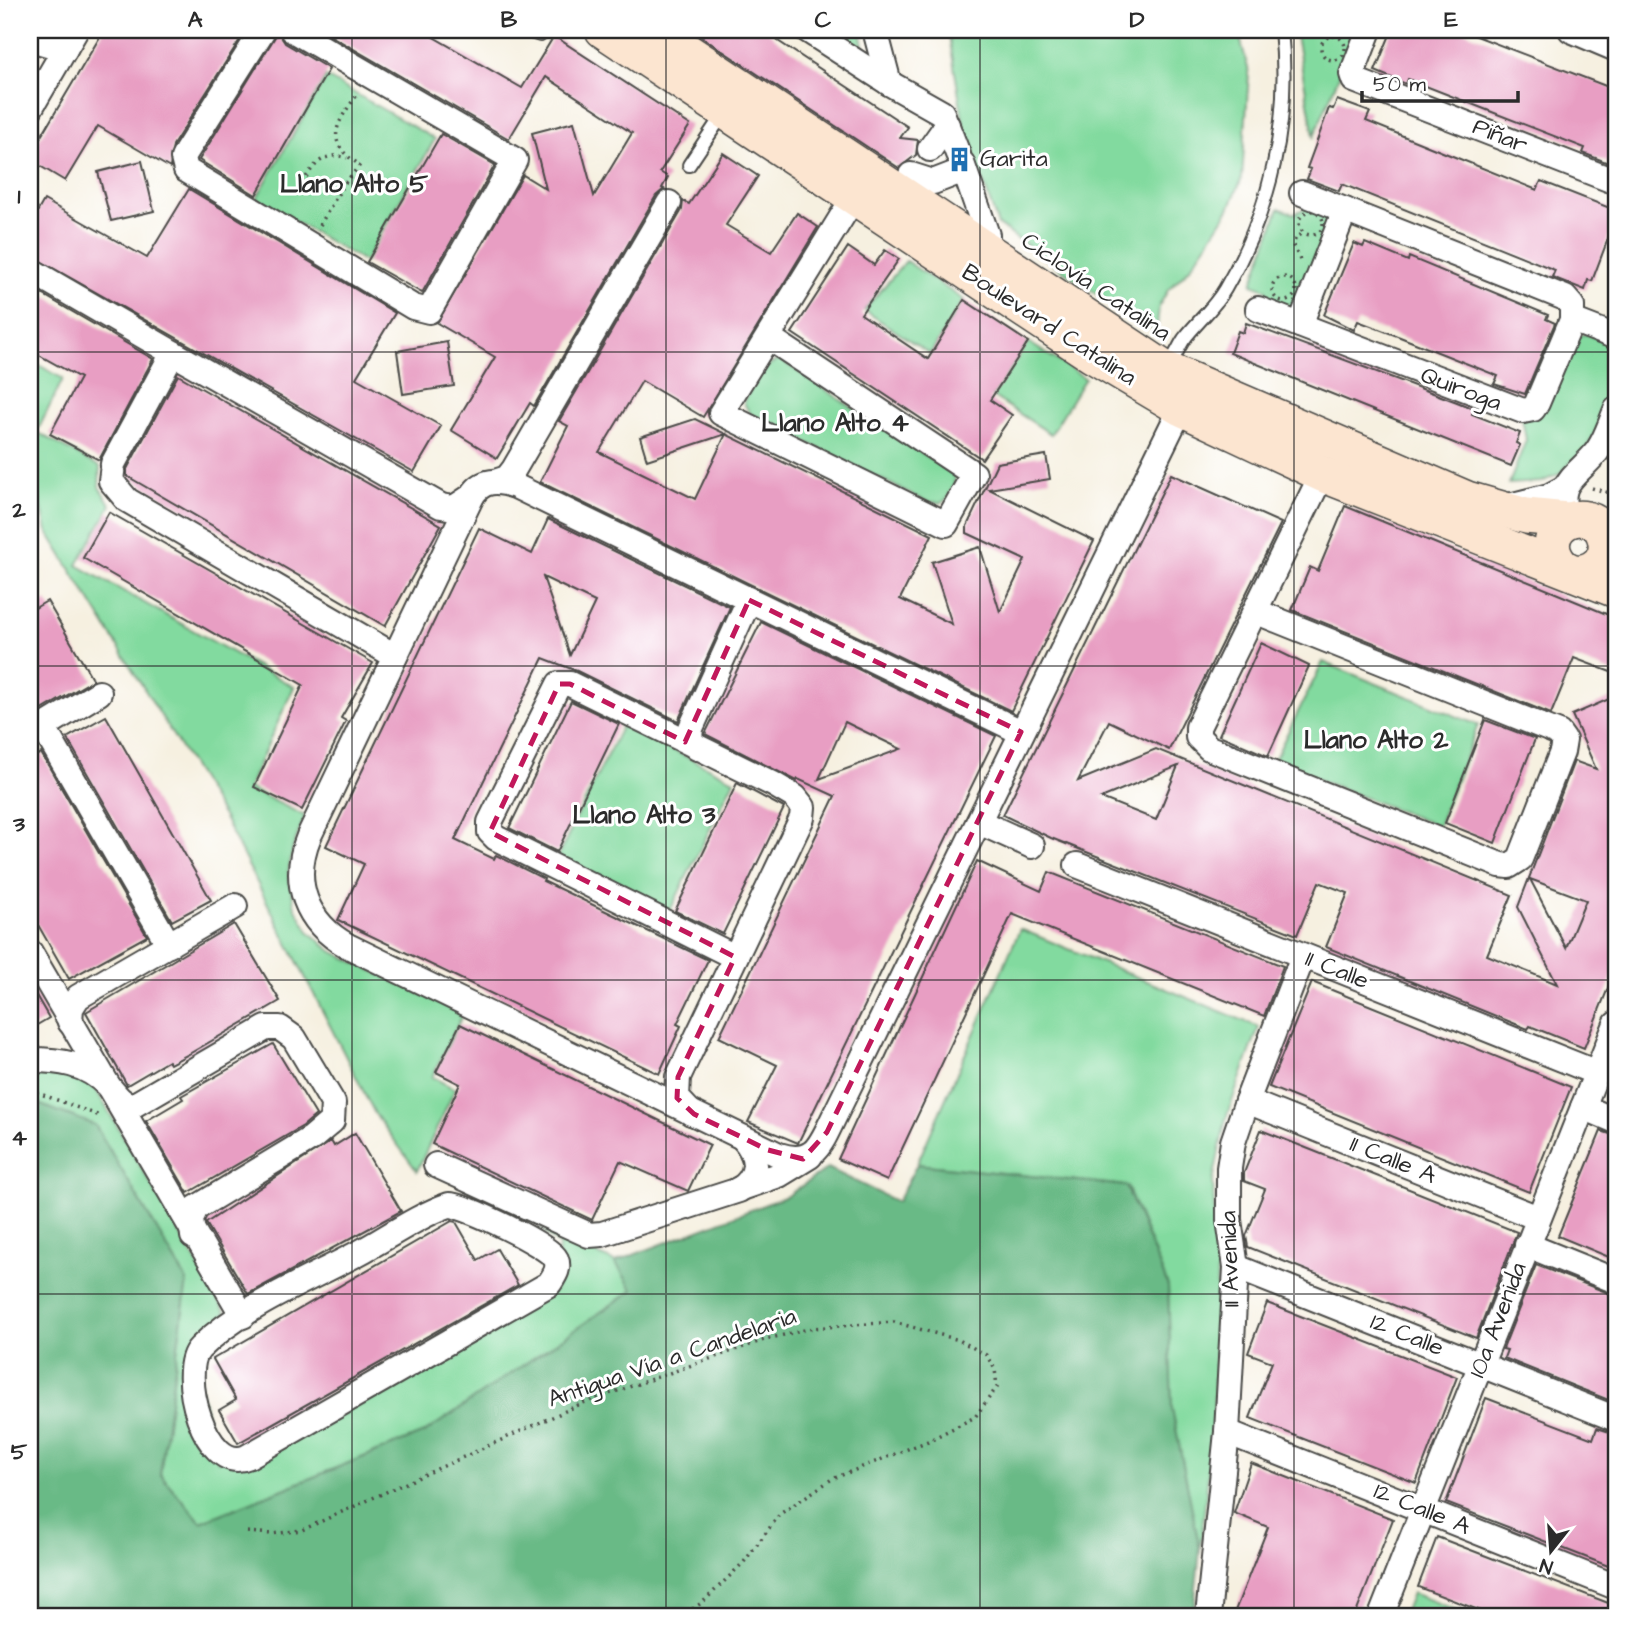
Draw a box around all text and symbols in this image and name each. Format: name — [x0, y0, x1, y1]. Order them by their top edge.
text: A — [188, 4, 203, 36]
text: B — [501, 4, 518, 36]
text: C — [815, 4, 832, 36]
text: D — [1130, 4, 1145, 36]
text: E — [1444, 4, 1458, 36]
scale bar — [1362, 60, 1518, 104]
text: 50 m — [1373, 70, 1427, 99]
street label: Piñar — [1467, 110, 1533, 162]
place label: Garita — [980, 142, 1048, 176]
building icon: Garita — [946, 145, 974, 173]
district label: Llano Alto 5 — [280, 166, 429, 202]
text: 1 — [18, 180, 21, 212]
street label: Ciclovía Catalina — [1014, 224, 1178, 350]
street label: Boulevard Catalina — [955, 256, 1143, 394]
street label: Quiroga — [1415, 358, 1506, 421]
district label: Llano Alto 4 — [761, 405, 909, 441]
text: 2 — [11, 494, 26, 526]
district label: Llano Alto 2 — [1304, 722, 1448, 758]
district label: Llano Alto 3 — [573, 797, 716, 833]
text: 3 — [12, 808, 25, 840]
street label: 11 Calle — [1300, 942, 1374, 998]
text: 4 — [11, 1122, 27, 1154]
street label: 11 Calle A — [1345, 1127, 1441, 1193]
street label: 11 Avenida — [1211, 1210, 1249, 1308]
street label: 10a Avenida — [1460, 1257, 1536, 1383]
street label: Antigua Vía a Candelaria — [543, 1299, 801, 1418]
street label: 12 Calle — [1365, 1305, 1449, 1365]
text: 5 — [11, 1436, 28, 1468]
street label: 12 Calle A — [1369, 1474, 1475, 1544]
north arrow — [1516, 1516, 1586, 1586]
text: N — [1537, 1551, 1556, 1580]

